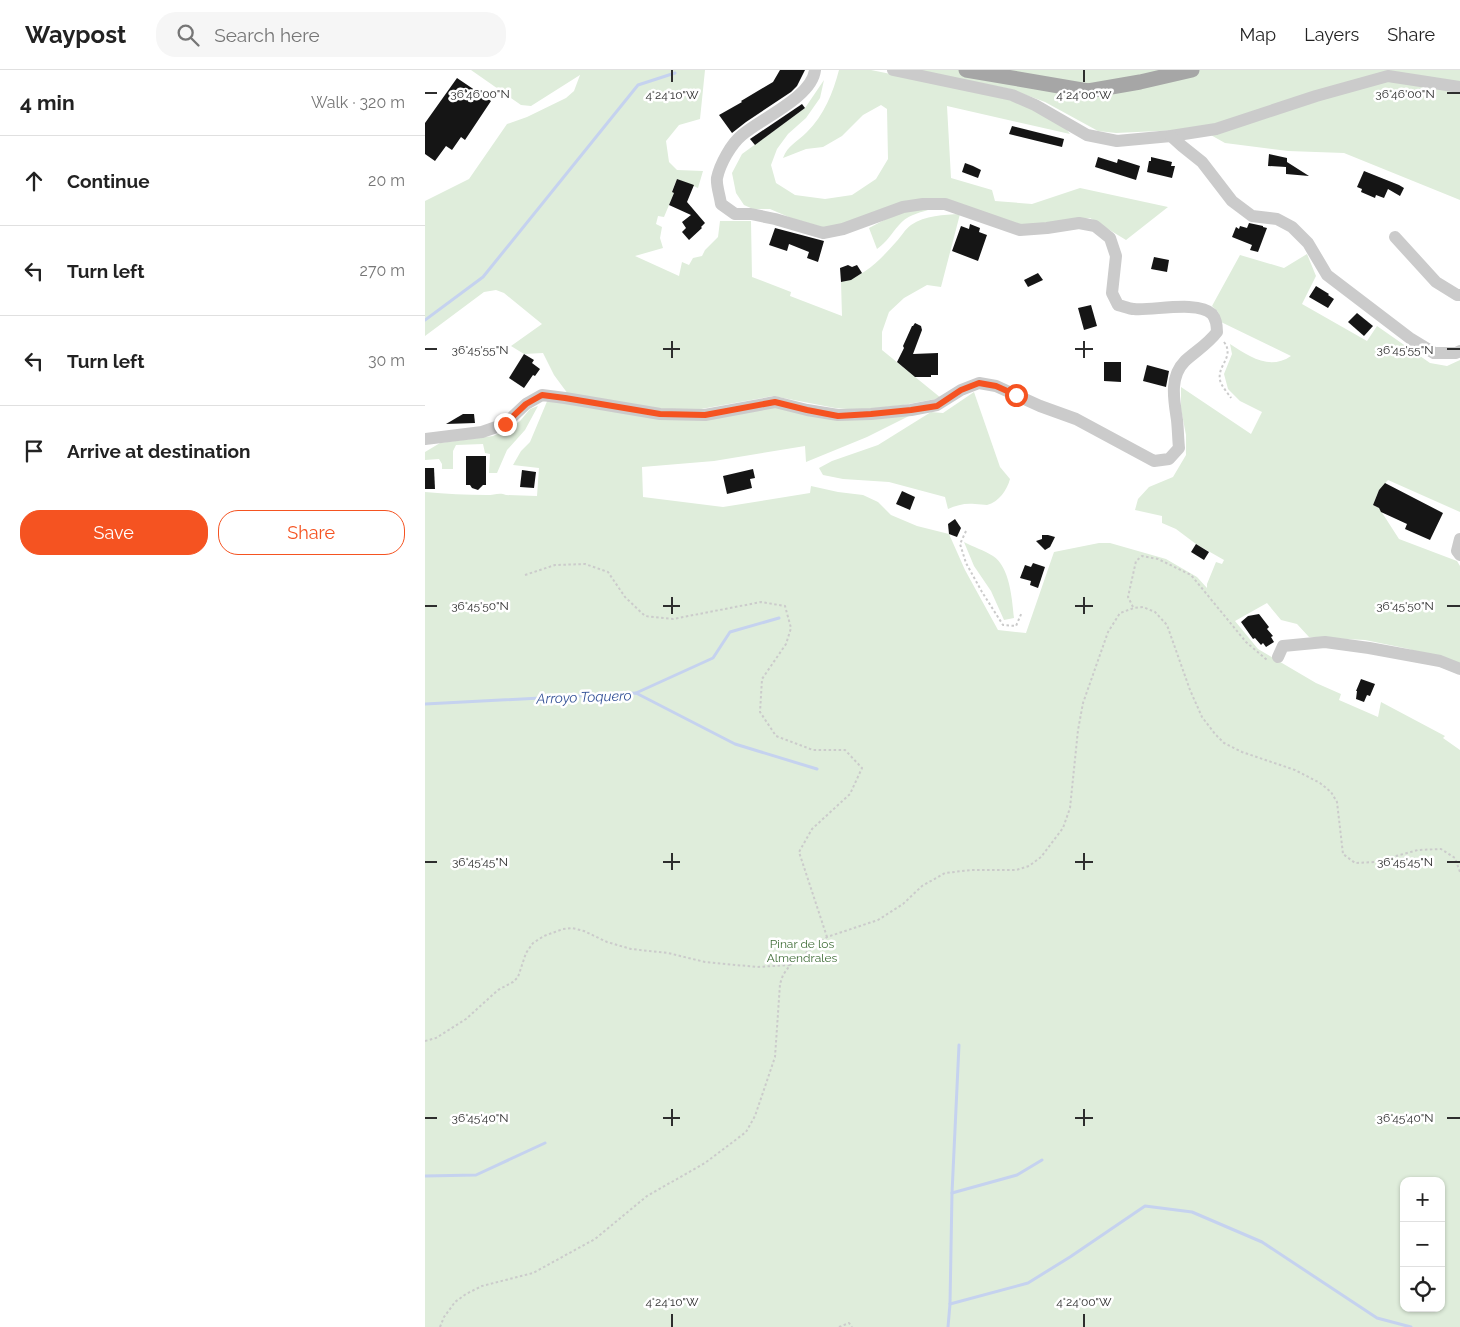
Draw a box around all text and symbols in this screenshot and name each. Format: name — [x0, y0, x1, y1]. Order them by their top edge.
search box — [156, 12, 506, 57]
text: Waypost — [25, 20, 126, 49]
icon: search — [174, 21, 202, 49]
text: Search here — [214, 24, 320, 46]
text: Map — [1240, 24, 1276, 45]
text: Layers — [1304, 24, 1359, 45]
text: Share — [1387, 24, 1435, 45]
text: 36°46'00"N — [450, 87, 510, 101]
text: 36°46'00"N — [1375, 87, 1435, 101]
text: 4°24'10"W — [645, 88, 699, 102]
text: 4°24'00"W — [1056, 88, 1112, 102]
text: 4 min — [20, 90, 75, 115]
text: Walk · 320 m — [311, 93, 405, 112]
icon: ahead — [20, 167, 48, 195]
text: Continue — [67, 170, 150, 192]
text: 20 m — [368, 171, 405, 190]
icon: left — [20, 257, 48, 285]
text: Turn left — [67, 260, 144, 282]
text: 270 m — [360, 261, 405, 280]
text: 36°45'55"N — [452, 343, 508, 357]
text: 36°45'55"N — [1377, 343, 1433, 357]
icon: left — [20, 347, 48, 375]
text: Turn left — [67, 350, 144, 372]
text: 30 m — [368, 351, 405, 370]
route start — [1005, 384, 1028, 407]
route end — [494, 413, 517, 436]
icon: arrive — [20, 437, 48, 465]
text: Arrive at destination — [67, 440, 251, 462]
button: Save — [20, 510, 208, 555]
button: Share — [218, 510, 405, 555]
text: 36°45'50"N — [451, 599, 509, 613]
text: 36°45'50"N — [1376, 599, 1434, 613]
water label: Arroyo Toquero — [535, 687, 632, 707]
text: 36°45'45"N — [452, 855, 508, 869]
text: 36°45'45"N — [1377, 855, 1433, 869]
park label: Pinar de los Almendrales — [767, 937, 838, 965]
text: 36°45'40"N — [452, 1111, 508, 1125]
text: 36°45'40"N — [1377, 1111, 1433, 1125]
map controls — [1400, 1177, 1445, 1312]
button: + — [1400, 1177, 1445, 1222]
button: − — [1400, 1222, 1445, 1267]
button: locate — [1400, 1267, 1445, 1312]
text: 4°24'10"W — [645, 1295, 699, 1309]
text: 4°24'00"W — [1056, 1295, 1112, 1309]

